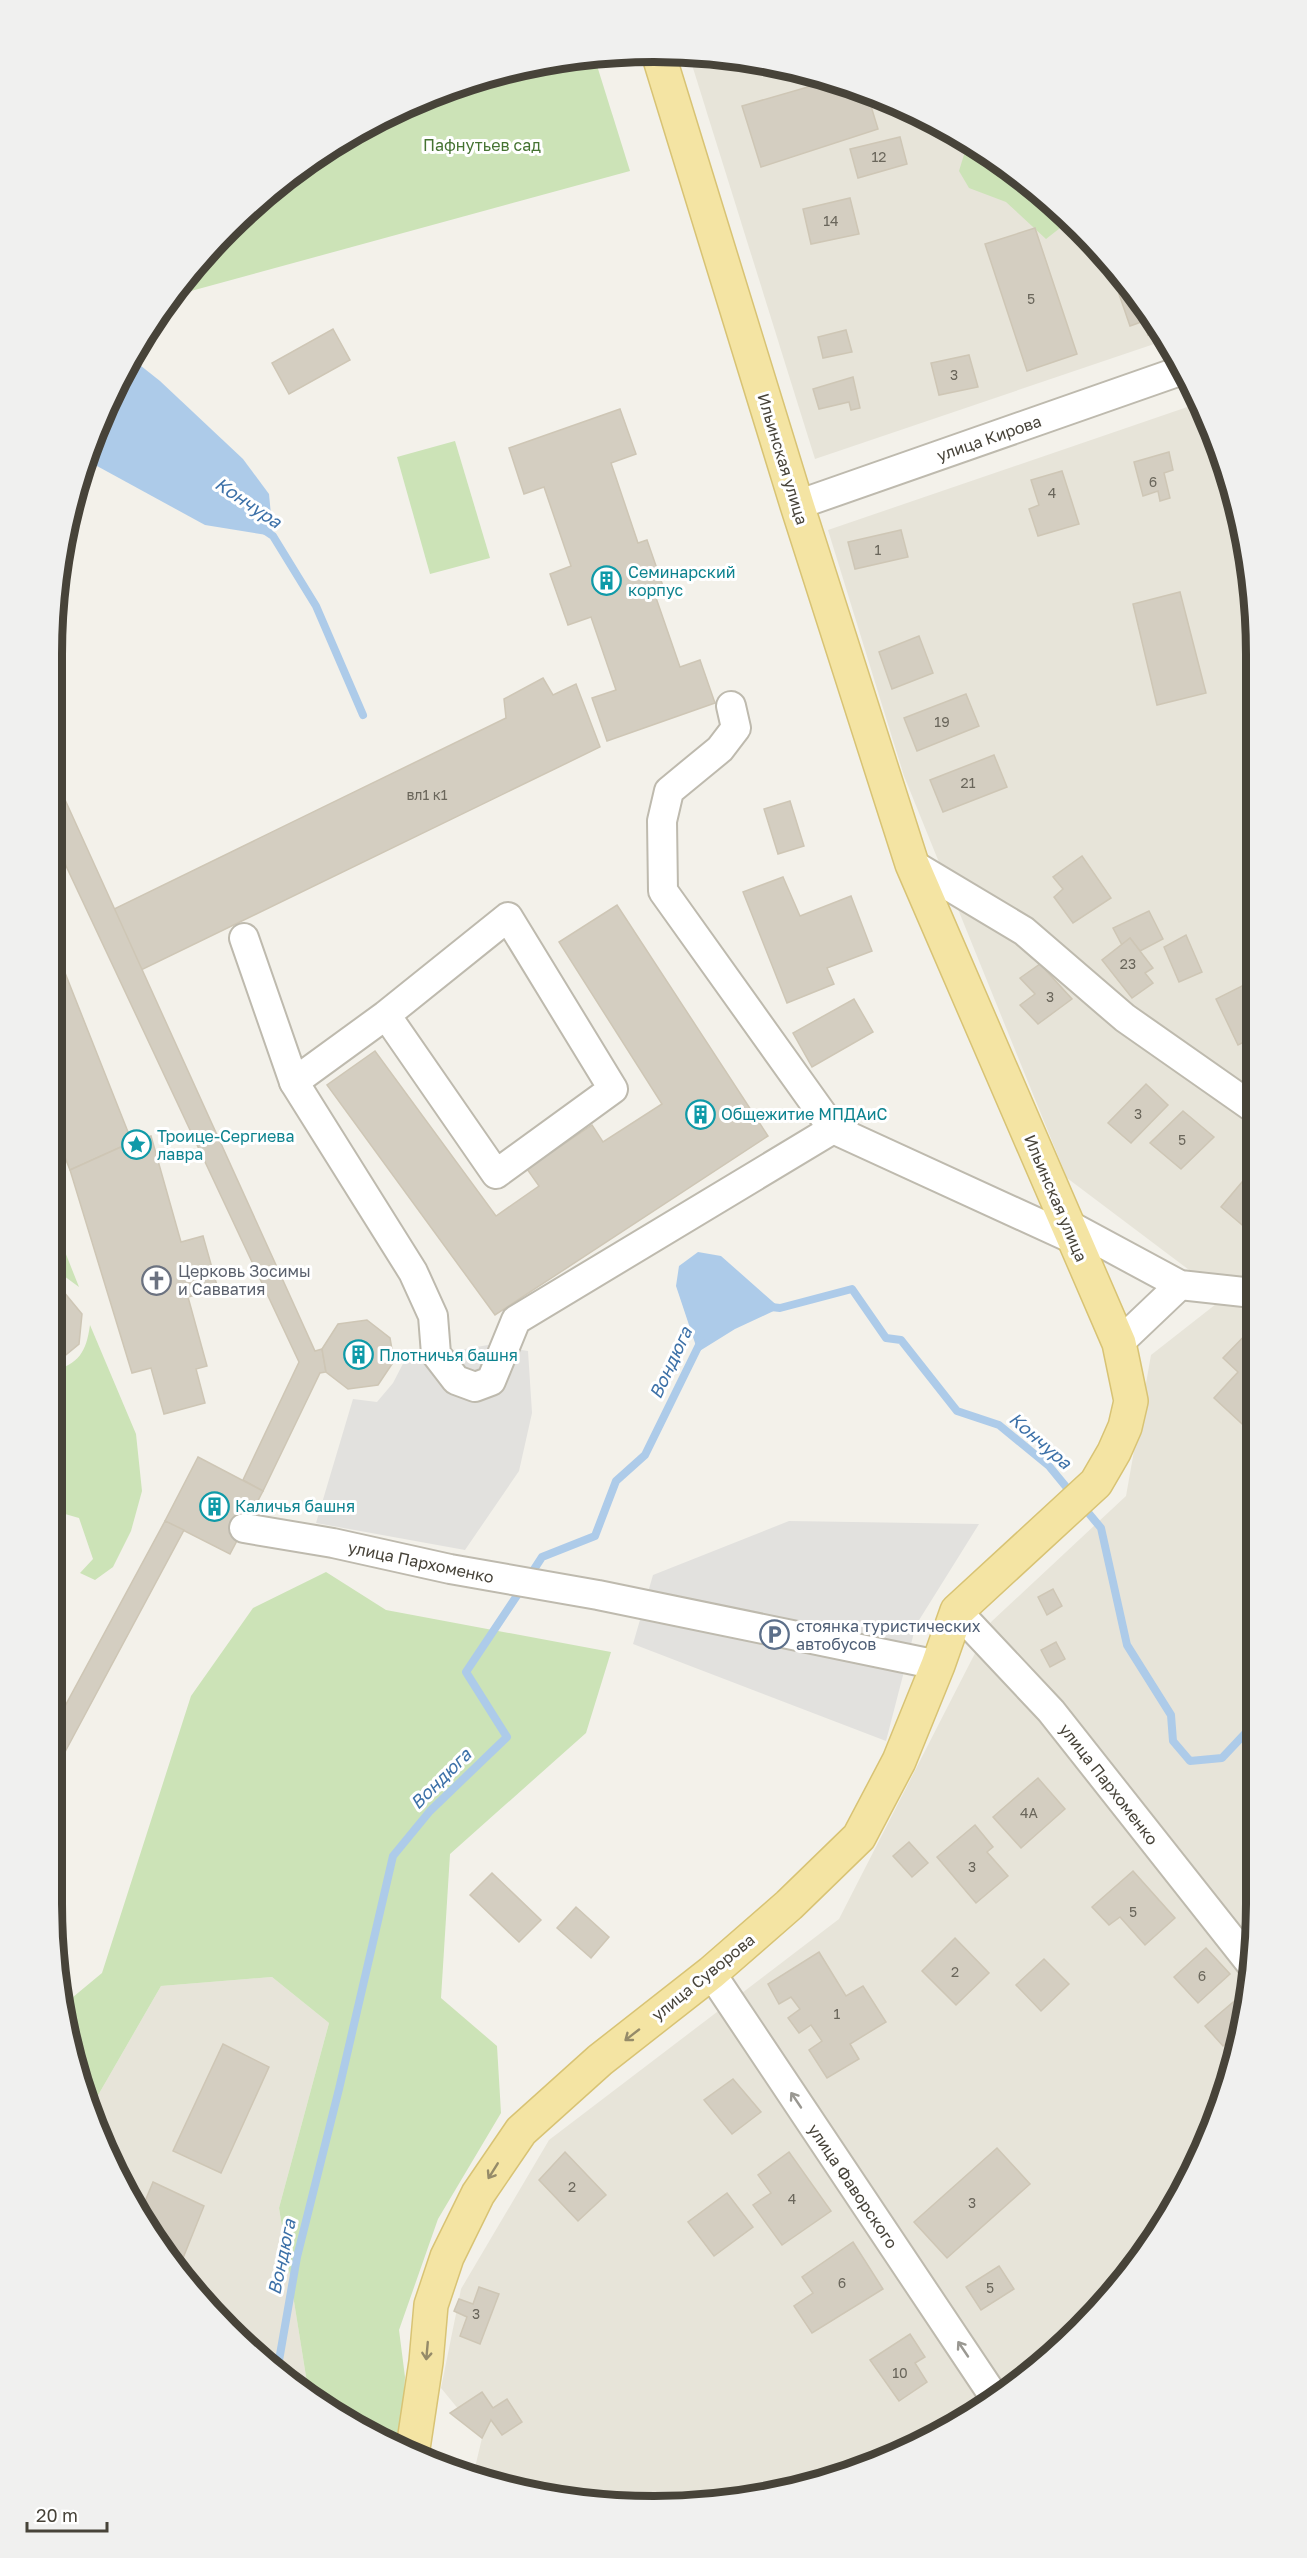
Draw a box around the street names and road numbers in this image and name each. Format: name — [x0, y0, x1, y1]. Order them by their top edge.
street label: Ильинская улица — [754, 391, 812, 527]
street label: улица Кирова — [934, 411, 1044, 465]
street label: Ильинская улица — [1020, 1131, 1092, 1265]
street label: улица Пархоменко — [346, 1537, 496, 1587]
street label: улица Пархоменко — [1055, 1719, 1163, 1849]
street label: улица Суворова — [647, 1929, 759, 2025]
street label: улица Фаворского — [804, 2120, 902, 2252]

